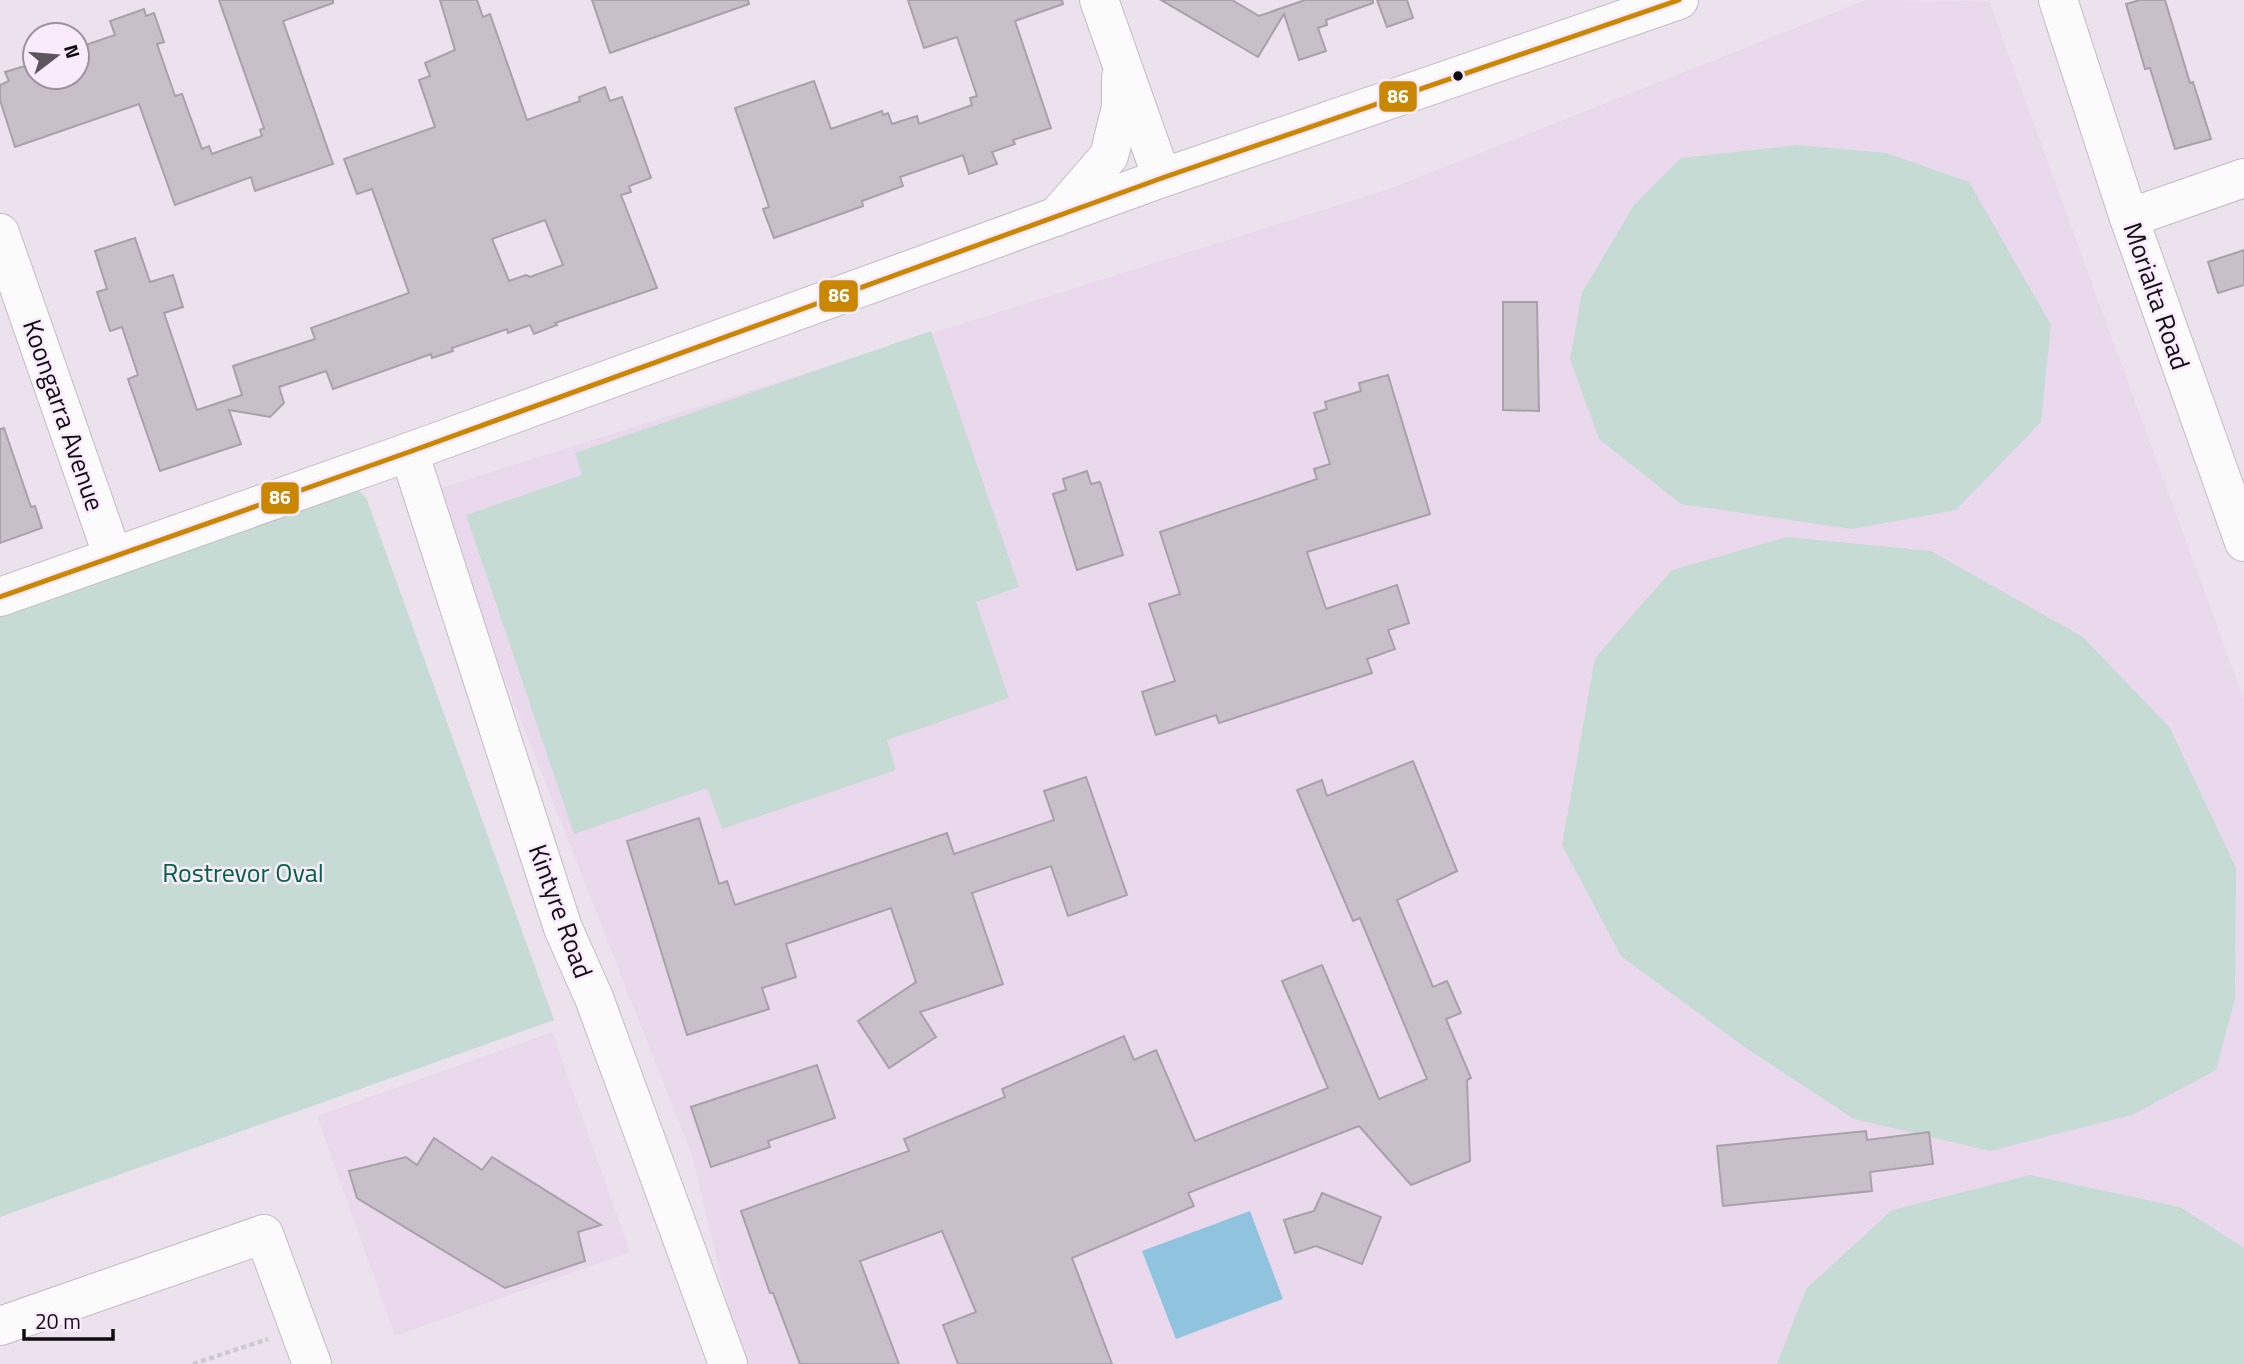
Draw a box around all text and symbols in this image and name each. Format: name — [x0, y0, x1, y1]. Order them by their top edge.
north arrow — [21, 21, 91, 91]
text: N — [57, 41, 89, 62]
unlabelled marker — [1451, 69, 1465, 83]
line badge: 86 — [1378, 80, 1418, 113]
text: 86 — [1387, 81, 1409, 110]
street label: Morialta Road — [2114, 217, 2200, 375]
line badge: 86 — [818, 279, 859, 313]
text: 86 — [828, 280, 850, 309]
street label: Koongarra Avenue — [13, 314, 115, 516]
line badge: 86 — [260, 481, 300, 515]
text: 86 — [269, 482, 291, 511]
street label: Kintyre Road — [519, 839, 603, 983]
park label: Rostrevor Oval — [162, 853, 324, 892]
scale bar — [24, 1298, 114, 1342]
text: 20 m — [35, 1305, 81, 1337]

